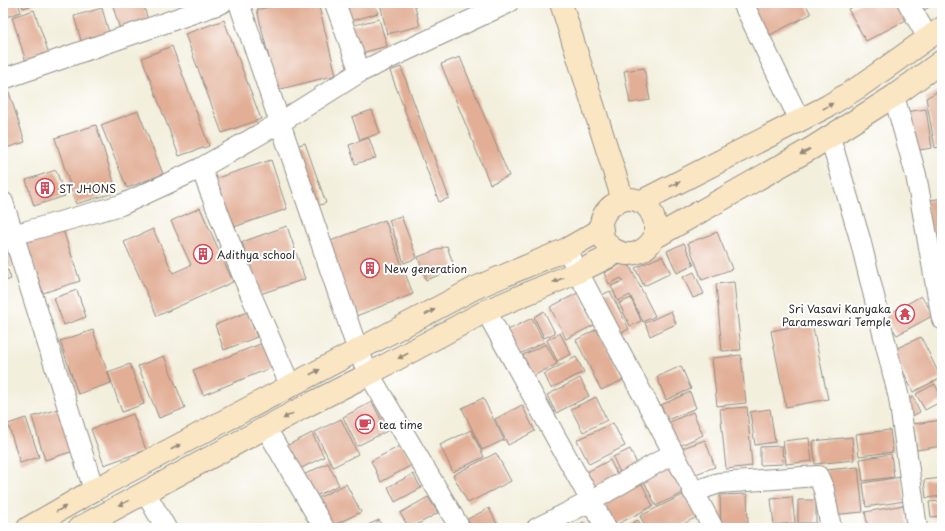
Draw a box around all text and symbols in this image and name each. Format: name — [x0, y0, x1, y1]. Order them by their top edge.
one-way arrow — [822, 102, 834, 109]
one-way arrow — [799, 149, 811, 156]
building icon: ST JHONS — [34, 177, 56, 199]
place label: ST JHONS — [59, 180, 116, 197]
one-way arrow — [669, 181, 680, 187]
building icon: Adithya school — [192, 243, 214, 265]
place label: Adithya school — [217, 246, 295, 263]
building icon: New generation — [359, 257, 381, 279]
place label: New generation — [384, 260, 467, 277]
one-way arrow — [551, 278, 563, 284]
place label: Sri Vasavi Kanyaka Parameswari Temple — [782, 300, 892, 330]
temple icon: Sri Vasavi Kanyaka Parameswari Temple — [894, 303, 916, 325]
one-way arrow — [424, 309, 436, 315]
one-way arrow — [397, 353, 409, 359]
one-way arrow — [309, 369, 321, 375]
one-way arrow — [282, 412, 294, 419]
cafe icon: tea time — [354, 413, 376, 435]
place label: tea time — [379, 416, 423, 433]
one-way arrow — [170, 443, 182, 450]
one-way arrow — [118, 500, 130, 507]
one-way arrow — [56, 505, 67, 512]

